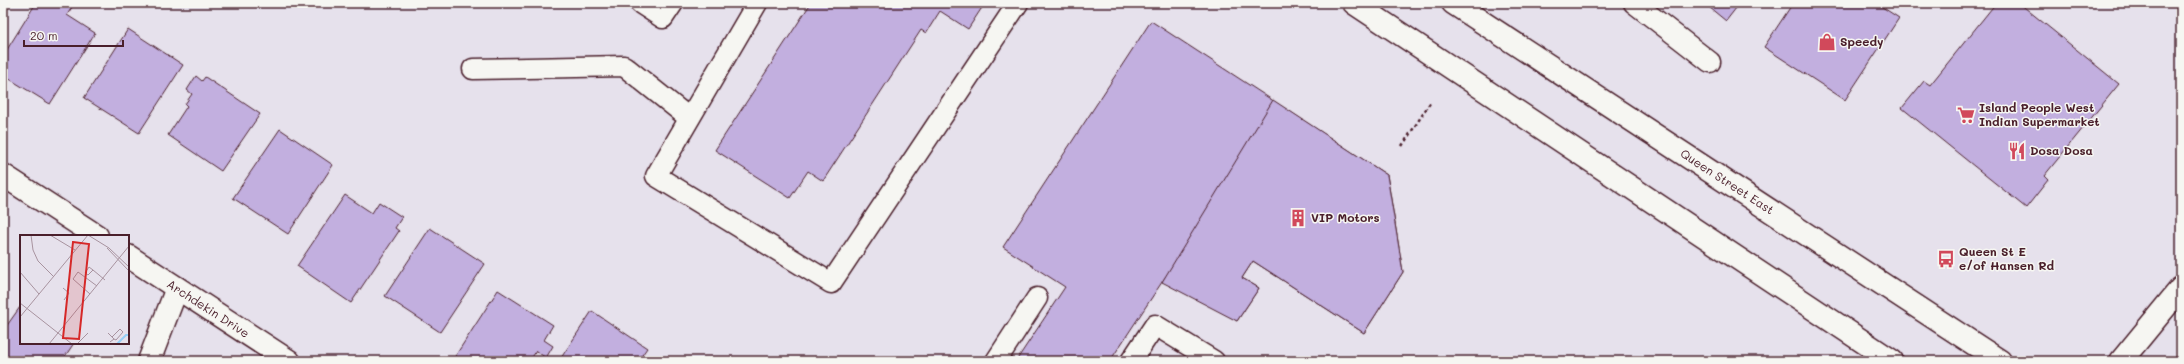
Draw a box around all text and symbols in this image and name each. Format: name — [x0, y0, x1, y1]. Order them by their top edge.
scale bar — [24, 22, 123, 48]
text: 20 m — [30, 27, 58, 43]
shop icon: Speedy — [1817, 32, 1837, 52]
place label: Speedy — [1840, 33, 1884, 49]
place label: Island People West Indian Supermarket — [1979, 99, 2100, 129]
supermarket icon: Island People West Indian Supermarket — [1956, 105, 1976, 125]
restaurant icon: Dosa Dosa — [2007, 141, 2027, 161]
place label: Dosa Dosa — [2030, 142, 2093, 158]
street label: Queen Street East — [1678, 145, 1778, 217]
building icon: VIP Motors — [1288, 208, 1308, 228]
place label: VIP Motors — [1311, 209, 1380, 225]
inset map — [20, 235, 129, 344]
place label: Queen St E e/of Hansen Rd — [1959, 243, 2055, 273]
bus stop icon: Queen St E e/of Hansen Rd — [1936, 249, 1956, 269]
street label: Archdekin Drive — [164, 275, 253, 341]

